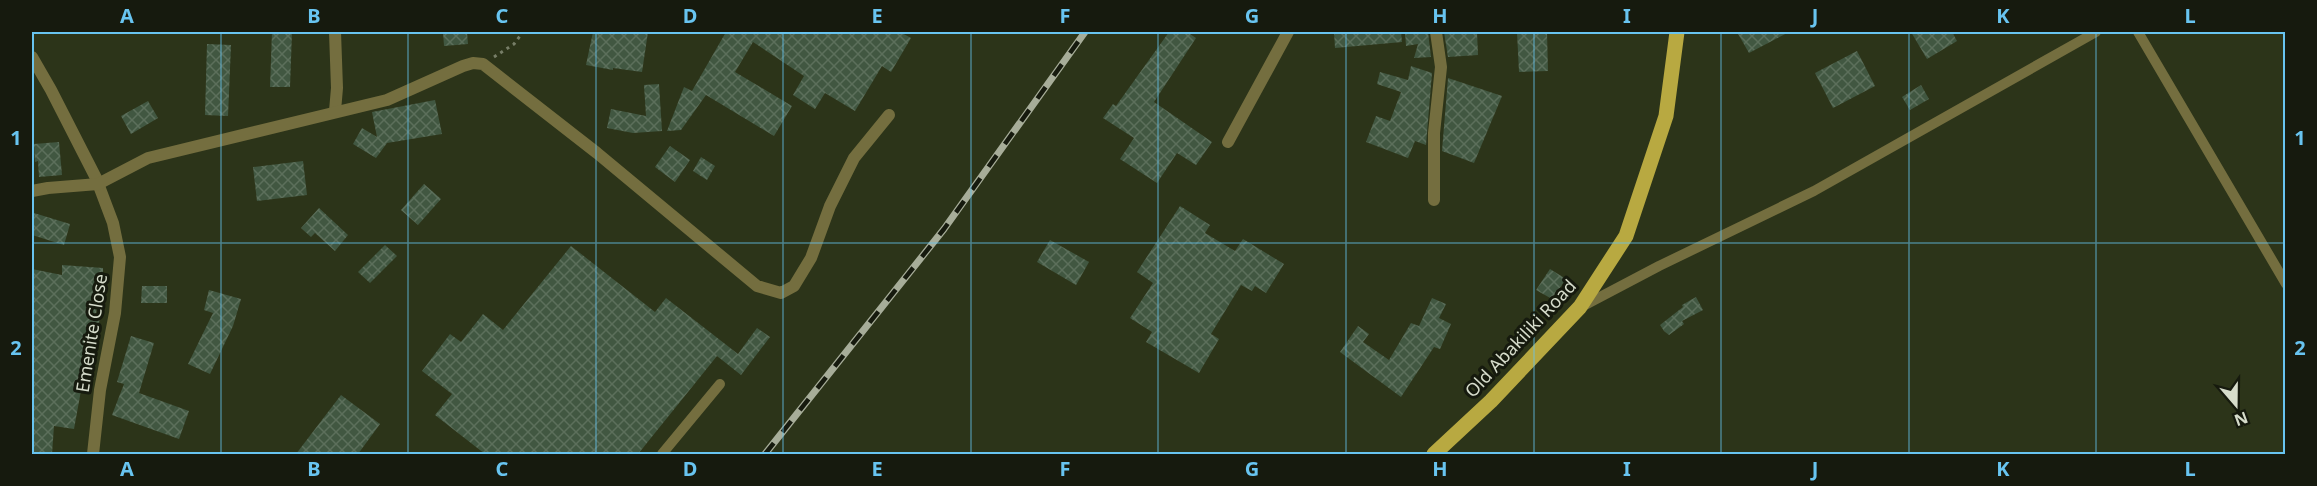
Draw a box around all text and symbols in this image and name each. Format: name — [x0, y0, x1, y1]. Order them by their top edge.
text: A — [120, 2, 134, 29]
text: B — [307, 2, 321, 29]
text: C — [496, 2, 509, 29]
text: D — [683, 2, 697, 29]
text: E — [871, 2, 883, 29]
text: F — [1060, 2, 1070, 29]
text: G — [1245, 2, 1259, 29]
text: H — [1432, 2, 1448, 29]
text: I — [1623, 2, 1631, 29]
text: J — [1810, 2, 1818, 29]
text: K — [1996, 2, 2010, 29]
text: L — [2184, 2, 2196, 29]
text: 1 — [10, 124, 22, 151]
text: 1 — [2294, 124, 2306, 151]
street label: Emenite Close — [70, 272, 112, 394]
street label: Old Abakiliki Road — [1459, 274, 1581, 402]
text: 2 — [10, 334, 22, 361]
text: 2 — [2294, 334, 2306, 361]
north arrow — [2206, 375, 2266, 435]
text: N — [2231, 407, 2251, 432]
text: A — [120, 455, 134, 482]
text: B — [307, 455, 321, 482]
text: C — [496, 455, 509, 482]
text: D — [683, 455, 697, 482]
text: E — [871, 455, 883, 482]
text: F — [1060, 455, 1070, 482]
text: G — [1245, 455, 1259, 482]
text: H — [1432, 455, 1448, 482]
text: I — [1623, 455, 1631, 482]
text: J — [1810, 455, 1818, 482]
text: K — [1996, 455, 2010, 482]
text: L — [2184, 455, 2196, 482]

